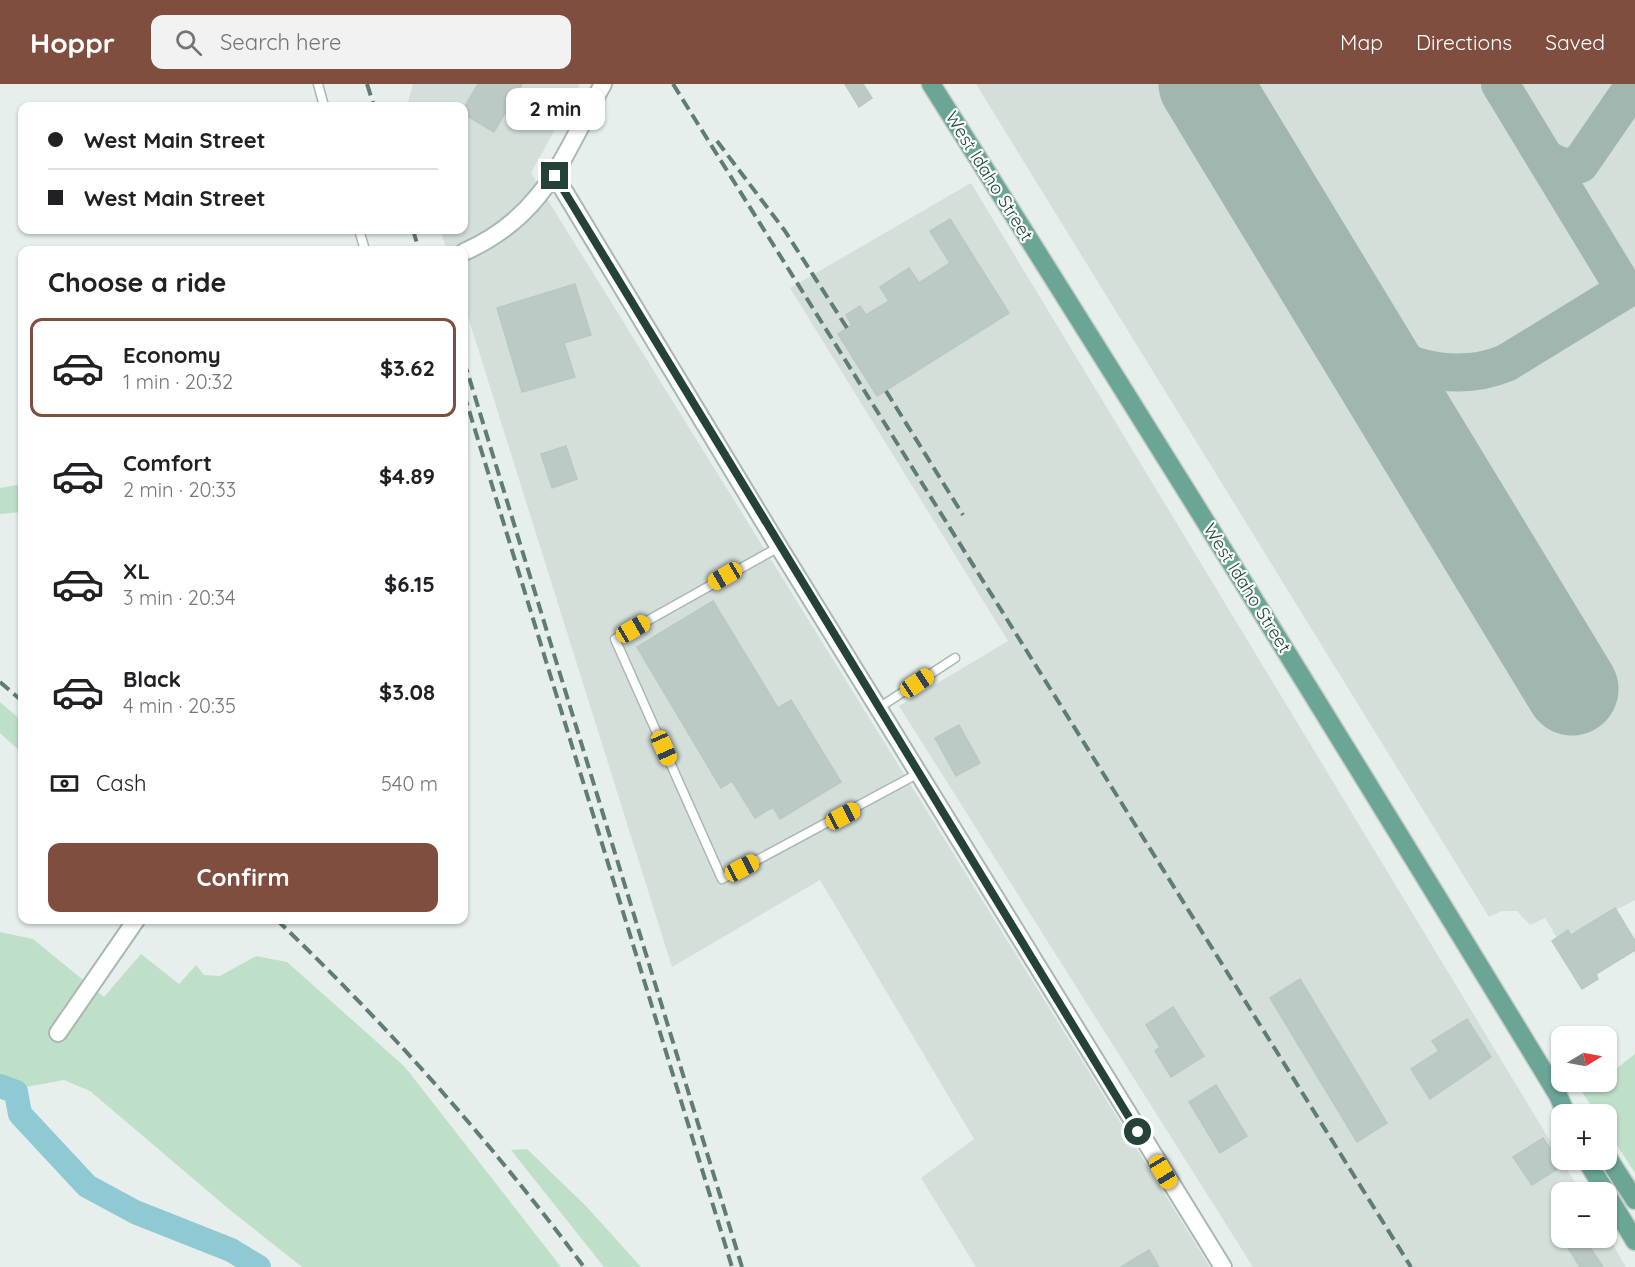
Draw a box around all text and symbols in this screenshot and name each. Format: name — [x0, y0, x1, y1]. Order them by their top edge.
search box — [151, 15, 571, 69]
text: Hoppr — [30, 25, 115, 60]
icon: search — [172, 26, 205, 59]
text: Search here — [220, 28, 341, 56]
text: Map — [1340, 29, 1383, 55]
text: Directions — [1416, 29, 1512, 55]
text: Saved — [1545, 29, 1605, 55]
callout: 2 min — [506, 89, 604, 131]
text: 2 min — [529, 96, 582, 121]
street label: West Idaho Street — [940, 107, 1038, 245]
text: West Main Street — [84, 126, 266, 154]
route end — [541, 162, 568, 189]
text: West Main Street — [84, 184, 266, 212]
text: Choose a ride — [48, 265, 226, 299]
icon: car — [51, 341, 105, 395]
text: Economy — [123, 341, 221, 369]
text: $3.62 — [380, 354, 435, 382]
text: 1 min · 20:32 — [123, 369, 233, 394]
icon: car — [51, 449, 105, 503]
text: Comfort — [123, 449, 212, 477]
text: $4.89 — [379, 462, 435, 490]
text: 2 min · 20:33 — [123, 477, 236, 502]
street label: West Idaho Street — [1198, 519, 1296, 657]
icon: car — [51, 557, 105, 611]
text: XL — [123, 557, 150, 585]
car — [705, 559, 745, 593]
text: $6.15 — [384, 570, 435, 598]
text: 3 min · 20:34 — [123, 585, 236, 610]
car — [613, 612, 653, 646]
icon: car — [51, 665, 105, 719]
text: Black — [123, 665, 181, 693]
car — [897, 665, 937, 701]
text: $3.08 — [379, 678, 435, 706]
text: 4 min · 20:35 — [123, 693, 236, 718]
car — [648, 728, 680, 768]
icon: cash — [48, 767, 81, 800]
text: Cash — [96, 769, 147, 797]
text: 540 m — [381, 771, 438, 796]
car — [823, 800, 863, 832]
button: Confirm — [48, 843, 438, 912]
car — [722, 852, 762, 884]
north arrow — [1551, 1026, 1617, 1092]
map controls — [1551, 1026, 1617, 1248]
button: + — [1551, 1104, 1617, 1170]
route start — [1124, 1118, 1151, 1145]
car — [1146, 1152, 1180, 1192]
button: − — [1551, 1182, 1617, 1248]

